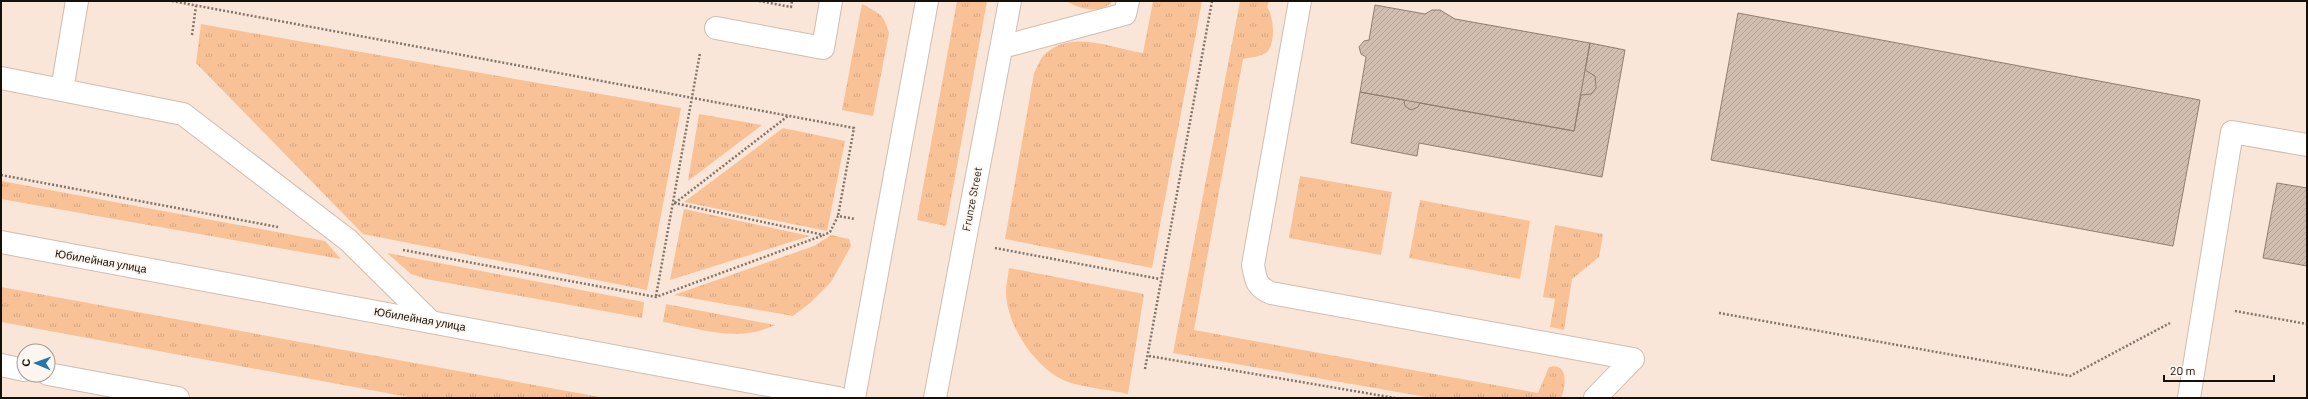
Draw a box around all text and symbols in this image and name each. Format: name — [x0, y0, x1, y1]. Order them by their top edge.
street label: Frunze Street — [959, 166, 984, 232]
street label: Юбилейная улица — [54, 246, 149, 275]
street label: Юбилейная улица — [373, 304, 468, 333]
north arrow — [16, 343, 56, 383]
scale bar — [2164, 357, 2274, 383]
text: С — [19, 358, 32, 367]
text: 20 m — [2170, 363, 2196, 377]

